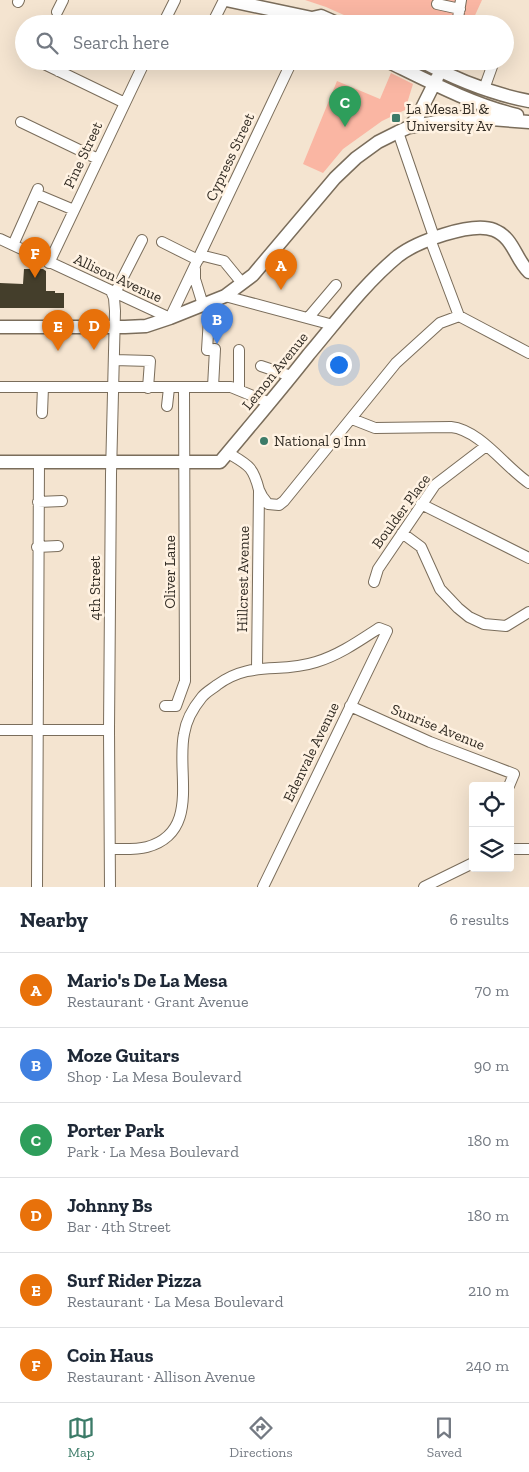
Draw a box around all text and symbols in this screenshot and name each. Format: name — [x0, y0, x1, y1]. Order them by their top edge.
search box — [15, 15, 514, 70]
icon: search — [33, 29, 61, 57]
text: Search here — [73, 31, 169, 54]
pin: C — [329, 86, 361, 127]
place label: La Mesa Bl & University Av — [406, 100, 493, 135]
street label: Cypress Street — [202, 110, 258, 204]
marker: La Mesa Bl & University Av — [390, 112, 402, 124]
street label: Pine Street — [60, 118, 106, 191]
pin: F — [19, 237, 51, 278]
pin: A — [265, 249, 297, 290]
street label: Allison Avenue — [71, 250, 165, 306]
pin: B — [201, 303, 233, 344]
pin: D — [78, 309, 110, 350]
pin: E — [42, 310, 74, 351]
street label: Lemon Avenue — [238, 328, 312, 414]
your location — [326, 352, 352, 378]
place label: National 9 Inn — [274, 432, 366, 450]
marker: National 9 Inn — [258, 435, 270, 447]
street label: Boulder Place — [368, 470, 434, 552]
street label: Hillcrest Avenue — [233, 526, 253, 632]
street label: Oliver Lane — [161, 535, 179, 609]
street label: 4th Street — [86, 555, 104, 620]
street label: Edenvale Avenue — [279, 699, 343, 805]
street label: Sunrise Avenue — [388, 700, 488, 754]
map controls — [469, 782, 514, 872]
button: locate — [469, 782, 514, 827]
button: layers — [469, 827, 514, 872]
text: Nearby — [20, 907, 88, 932]
text: 6 results — [449, 910, 509, 929]
text: Mario's De La Mesa — [67, 969, 228, 992]
text: A — [31, 981, 42, 1000]
text: 70 m — [475, 981, 509, 1000]
text: Restaurant · Grant Avenue — [67, 992, 249, 1011]
text: Moze Guitars — [67, 1044, 180, 1067]
text: B — [31, 1056, 41, 1075]
text: 90 m — [474, 1056, 509, 1075]
text: Shop · La Mesa Boulevard — [67, 1067, 242, 1086]
text: Porter Park — [67, 1119, 164, 1142]
text: C — [31, 1131, 41, 1150]
text: 180 m — [468, 1131, 509, 1150]
text: Park · La Mesa Boulevard — [67, 1142, 239, 1161]
text: Johnny Bs — [67, 1194, 152, 1217]
text: D — [30, 1206, 42, 1225]
text: 180 m — [468, 1206, 509, 1225]
text: Bar · 4th Street — [67, 1217, 171, 1236]
text: Surf Rider Pizza — [67, 1269, 202, 1292]
text: E — [31, 1281, 41, 1300]
text: 210 m — [468, 1281, 509, 1300]
text: Restaurant · La Mesa Boulevard — [67, 1292, 284, 1311]
text: Coin Haus — [67, 1344, 153, 1367]
text: F — [31, 1356, 41, 1375]
text: 240 m — [465, 1356, 509, 1375]
text: Restaurant · Allison Avenue — [67, 1367, 255, 1386]
tab: Map — [67, 1414, 95, 1461]
tab: Directions — [229, 1414, 293, 1461]
tab: Saved — [427, 1414, 462, 1461]

